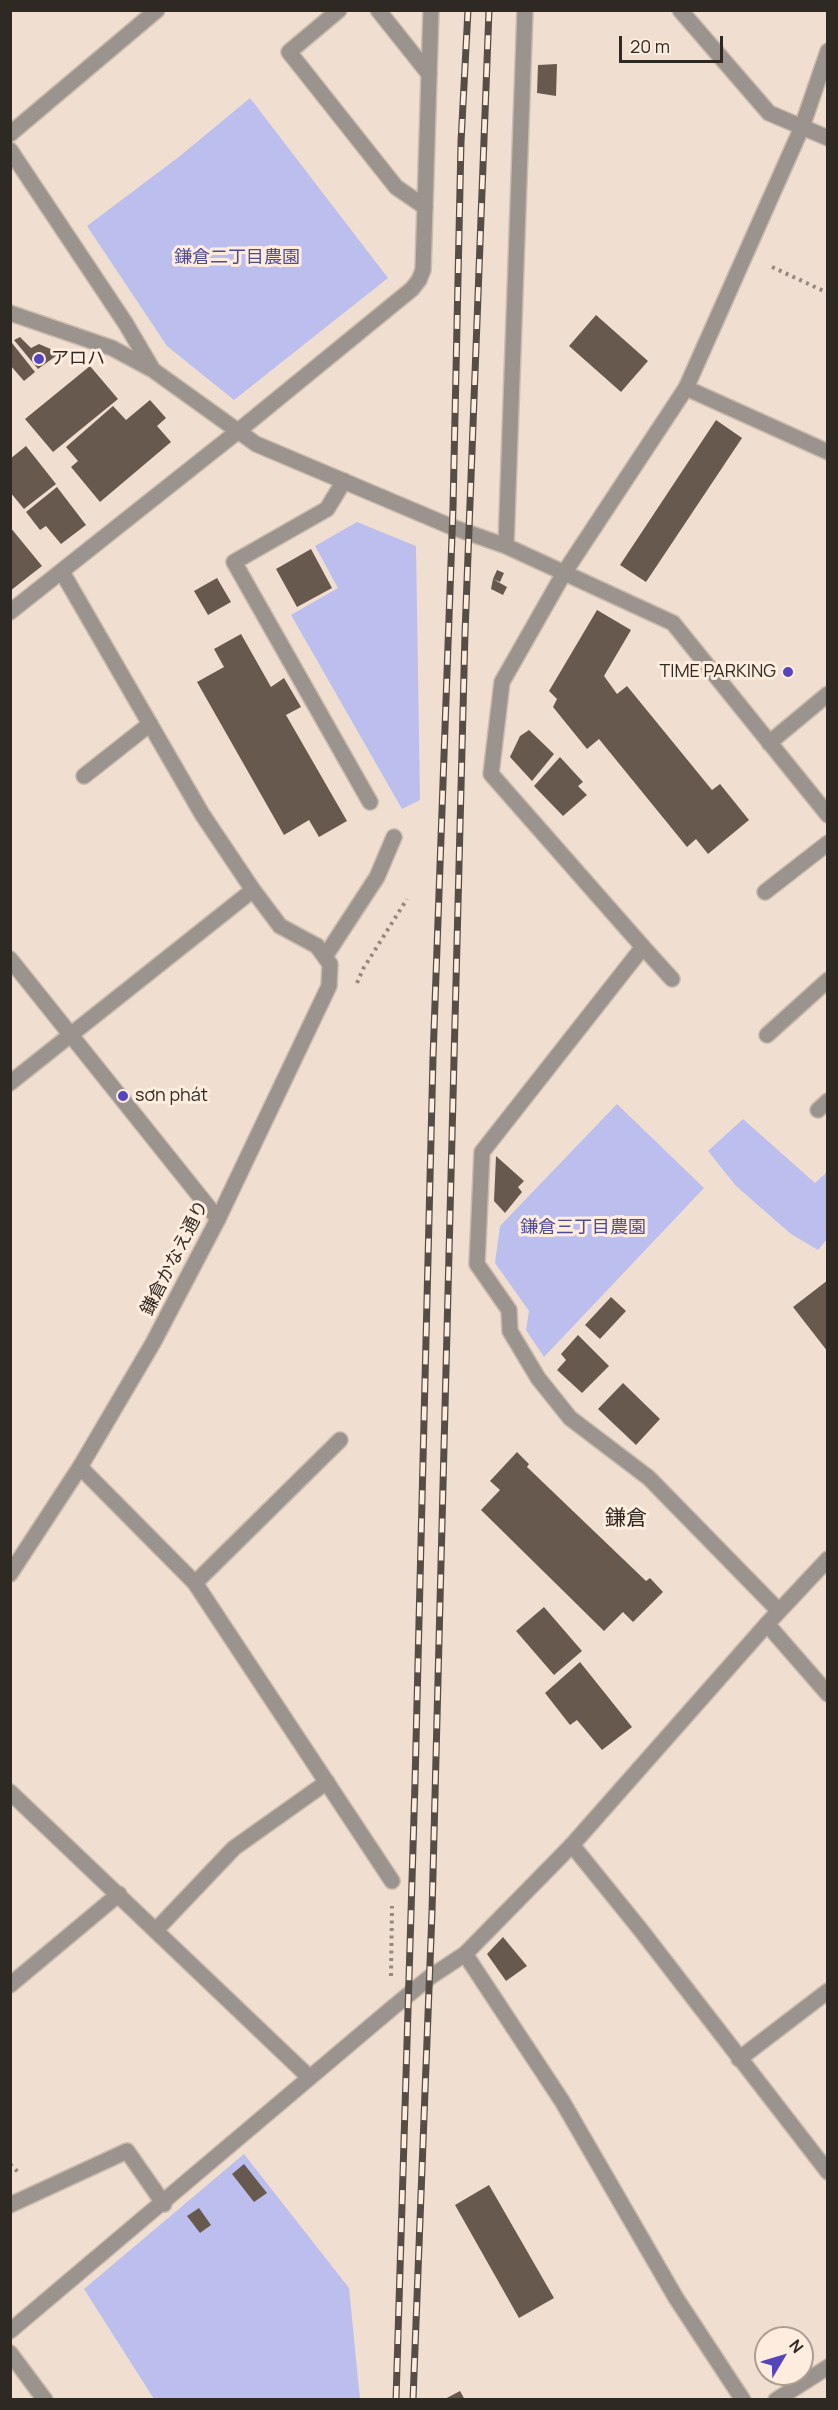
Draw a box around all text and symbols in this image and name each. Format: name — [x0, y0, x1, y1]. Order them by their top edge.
scale bar — [622, 24, 726, 62]
text: 20 m — [630, 34, 670, 58]
park label: 鎌倉二丁目農園 — [174, 247, 300, 269]
place label: アロハ — [51, 348, 105, 370]
marker: アロハ — [32, 352, 46, 366]
place label: TIME PARKING — [659, 661, 776, 683]
marker: TIME PARKING — [781, 665, 795, 679]
place label: sơn phát — [135, 1085, 208, 1107]
marker: sơn phát — [116, 1089, 130, 1103]
street label: 鎌倉かなえ通り — [137, 1197, 213, 1319]
park label: 鎌倉三丁目農園 — [520, 1217, 646, 1239]
district label: 鎌倉 — [605, 1506, 647, 1532]
north arrow — [754, 2326, 814, 2386]
text: N — [784, 2335, 809, 2357]

